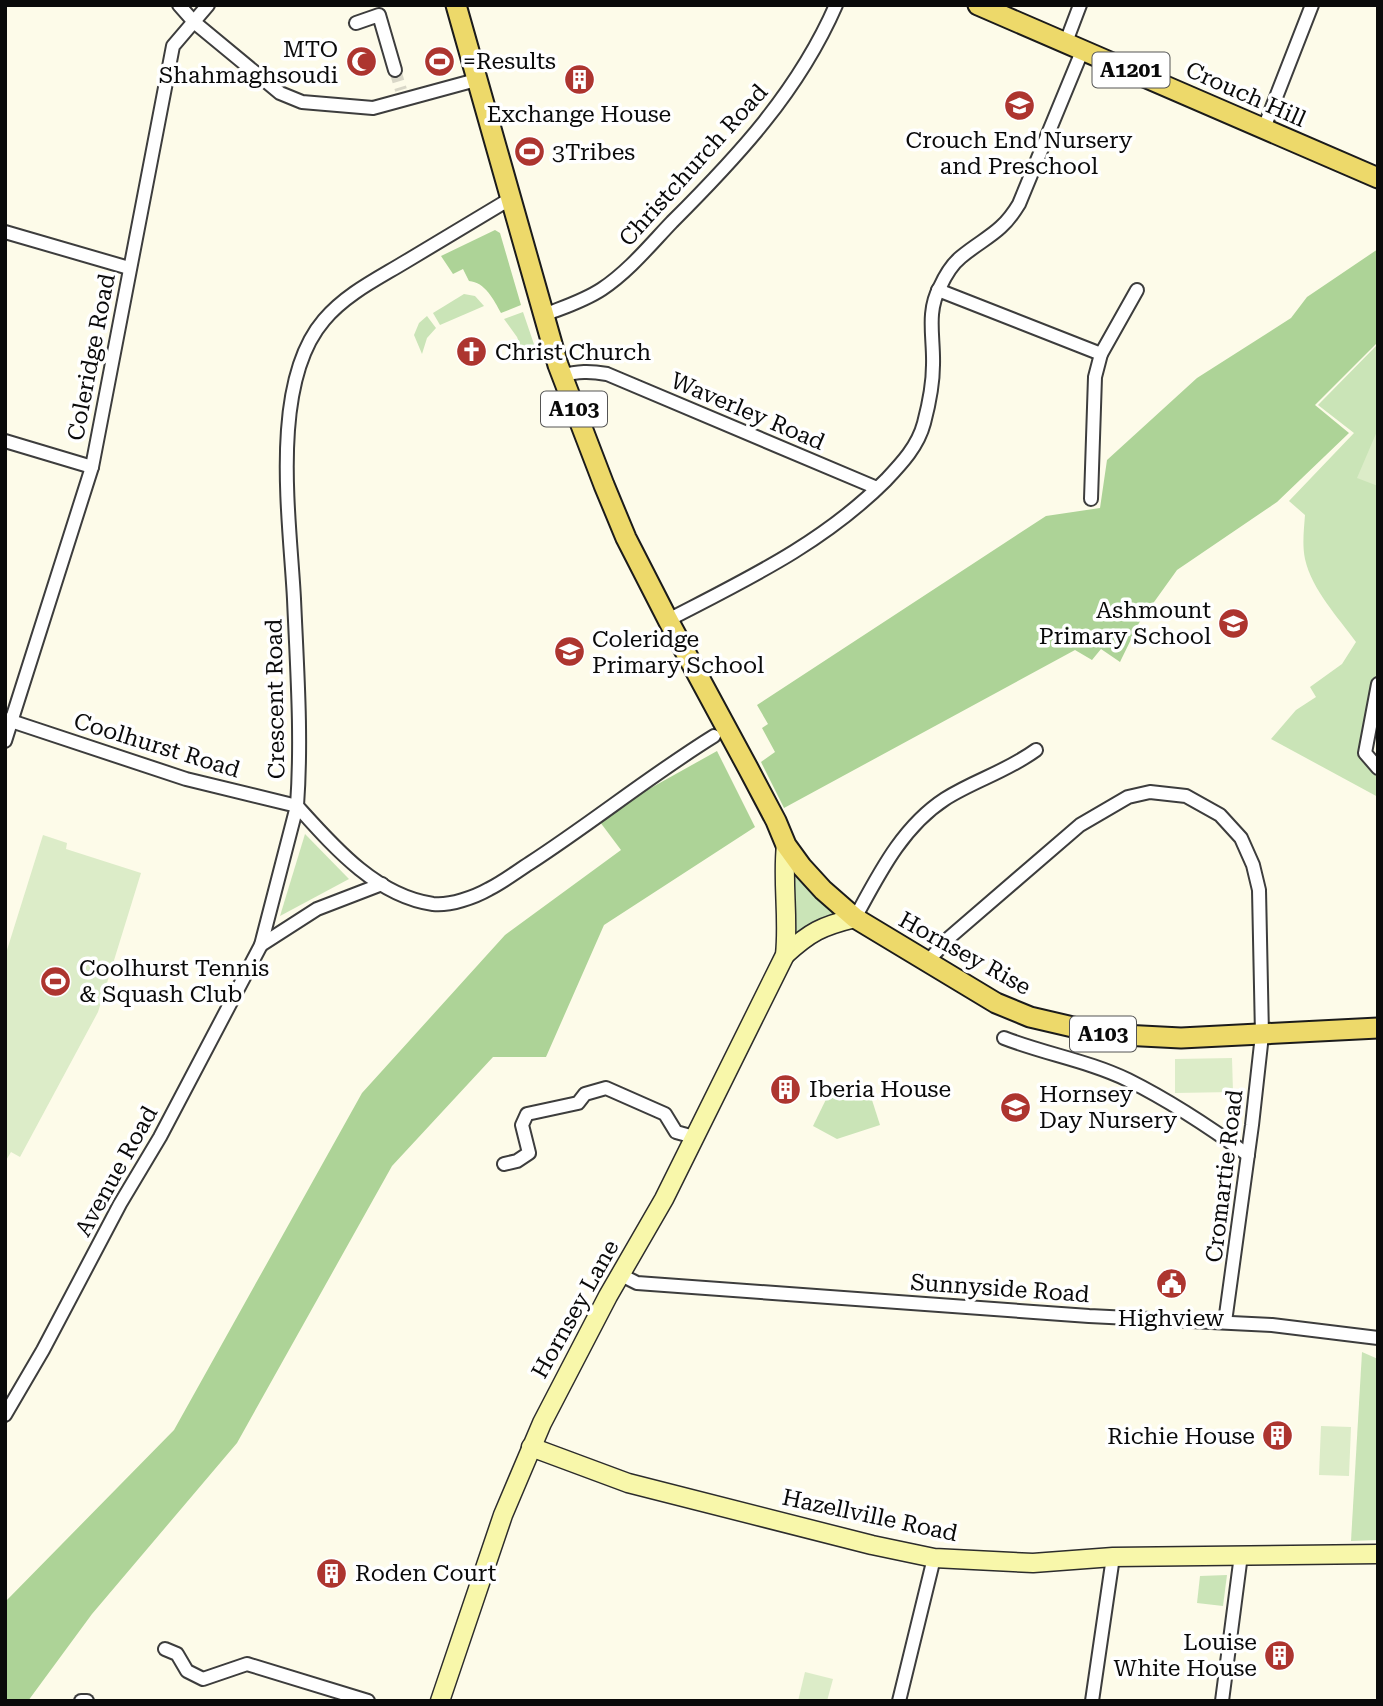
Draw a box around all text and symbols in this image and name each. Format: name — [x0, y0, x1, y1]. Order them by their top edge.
place label: MTO Shahmaghsoudi — [159, 36, 338, 89]
sports icon: =Results — [423, 44, 457, 78]
mosque icon: MTO Shahmaghsoudi — [344, 45, 378, 79]
place label: =Results — [463, 48, 556, 75]
road number: A1201 — [1092, 52, 1170, 88]
street label: Crouch Hill — [1182, 56, 1310, 133]
building icon: Exchange House — [562, 63, 596, 97]
street label: Christchurch Road — [614, 79, 773, 252]
school or university icon: Crouch End Nursery and Preschool — [1002, 89, 1036, 123]
place label: Exchange House — [487, 101, 671, 128]
place label: Crouch End Nursery and Preschool — [906, 127, 1133, 180]
sports icon: 3Tribes — [512, 135, 546, 169]
place label: 3Tribes — [552, 139, 635, 166]
street label: Coleridge Road — [62, 271, 121, 443]
church icon: Christ Church — [455, 335, 489, 369]
place label: Christ Church — [495, 339, 651, 366]
street label: Waverley Road — [667, 367, 829, 456]
road number: A103 — [541, 392, 607, 426]
place label: Ashmount Primary School — [1039, 597, 1211, 650]
school or university icon: Ashmount Primary School — [1217, 606, 1251, 640]
street label: Crescent Road — [261, 618, 290, 779]
place label: Coleridge Primary School — [592, 626, 764, 679]
school or university icon: Coleridge Primary School — [552, 635, 586, 669]
street label: Coolhurst Road — [71, 707, 243, 784]
street label: Hornsey Rise — [894, 906, 1036, 1001]
place label: Coolhurst Tennis & Squash Club — [79, 955, 269, 1008]
sports icon: Coolhurst Tennis & Squash Club — [39, 964, 73, 998]
road number: A103 — [1070, 1016, 1136, 1052]
building icon: Iberia House — [769, 1072, 803, 1106]
place label: Iberia House — [809, 1076, 951, 1103]
place label: Hornsey Day Nursery — [1039, 1081, 1177, 1134]
street label: Cromartie Road — [1200, 1088, 1249, 1264]
school or university icon: Hornsey Day Nursery — [999, 1090, 1033, 1124]
street label: Avenue Road — [70, 1101, 163, 1241]
street label: Hornsey Lane — [526, 1235, 625, 1383]
public building icon: Highview — [1154, 1267, 1188, 1301]
street label: Sunnyside Road — [910, 1269, 1091, 1308]
place label: Highview — [1118, 1305, 1224, 1332]
building icon: Richie House — [1261, 1419, 1295, 1453]
place label: Richie House — [1107, 1423, 1255, 1450]
street label: Hazellville Road — [780, 1484, 960, 1547]
building icon: Roden Court — [315, 1556, 349, 1590]
place label: Roden Court — [355, 1560, 497, 1587]
place label: Louise White House — [1114, 1629, 1257, 1682]
building icon: Louise White House — [1263, 1638, 1297, 1672]

